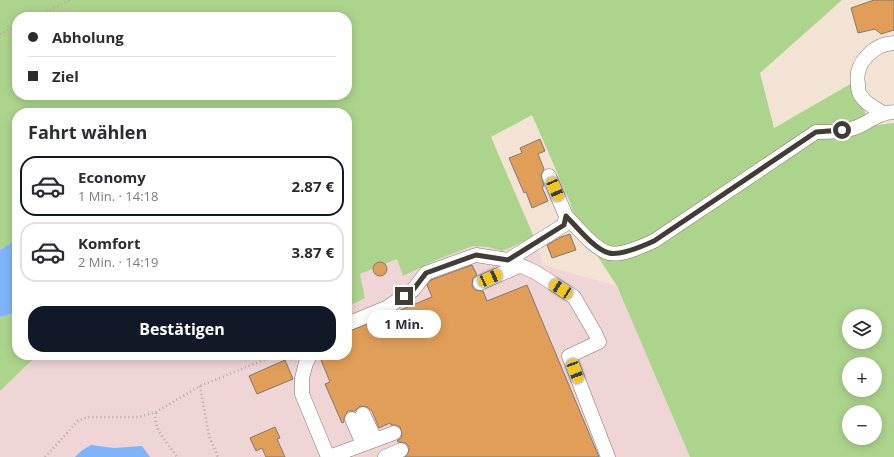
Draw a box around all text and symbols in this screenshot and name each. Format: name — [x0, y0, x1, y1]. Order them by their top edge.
text: Abholung — [52, 27, 124, 47]
text: Ziel — [52, 66, 79, 86]
text: Fahrt wählen — [28, 120, 147, 144]
route start — [833, 121, 851, 139]
text: Economy — [78, 167, 146, 187]
icon: car — [30, 168, 66, 204]
text: 2.87 € — [292, 176, 334, 196]
car — [545, 176, 565, 202]
text: 1 Min. · 14:18 — [78, 187, 159, 205]
text: Komfort — [78, 233, 140, 253]
icon: car — [30, 234, 66, 270]
text: 3.87 € — [292, 242, 334, 262]
text: 2 Min. · 14:19 — [78, 253, 159, 271]
car — [477, 268, 503, 288]
car — [548, 277, 574, 301]
route end — [395, 287, 413, 305]
button: Bestätigen — [28, 306, 336, 352]
map controls — [842, 309, 882, 445]
button: layers — [842, 309, 882, 349]
callout: 1 Min. — [367, 310, 441, 338]
text: 1 Min. — [384, 315, 424, 333]
button: + — [842, 357, 882, 397]
car — [565, 358, 585, 384]
button: − — [842, 405, 882, 445]

